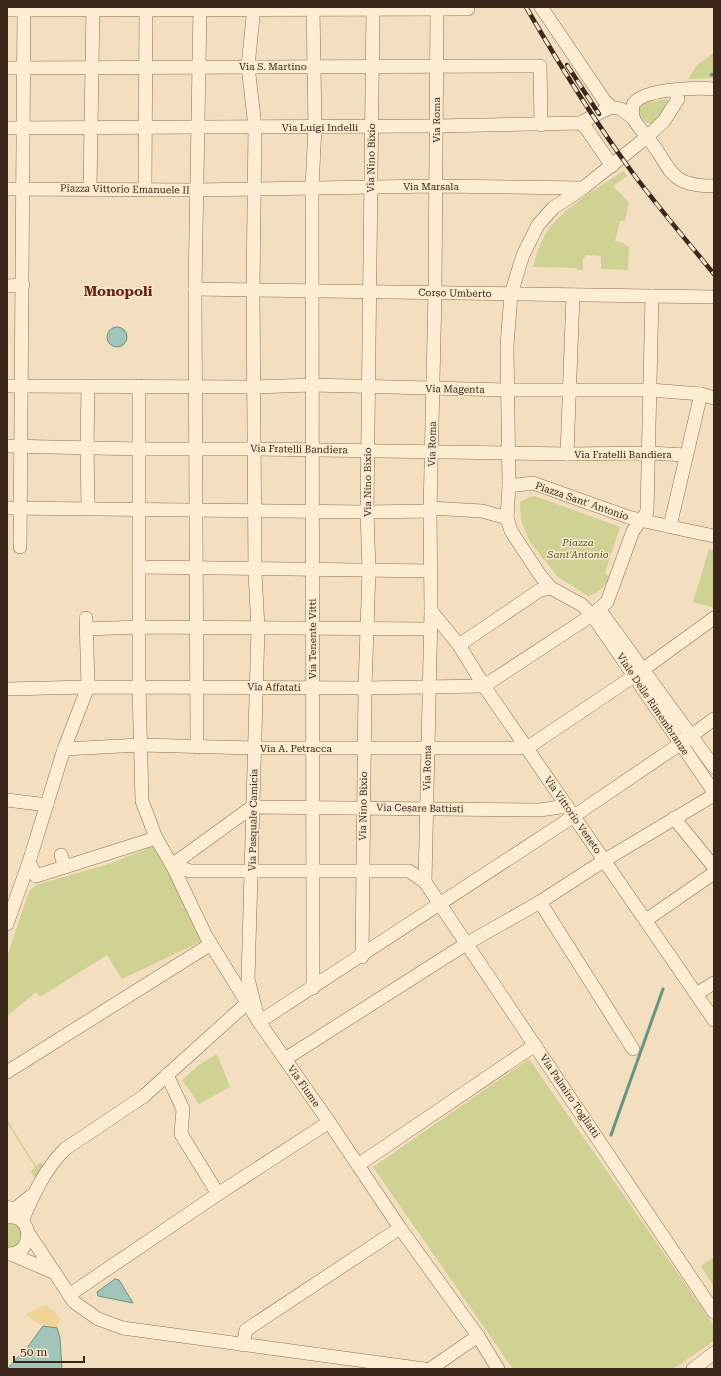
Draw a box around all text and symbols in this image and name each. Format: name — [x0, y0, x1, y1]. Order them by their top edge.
street label: Via S. Martino — [239, 61, 307, 72]
street label: Via Roma — [431, 97, 442, 143]
street label: Via Luigi Indelli — [282, 122, 358, 133]
street label: Via Nino Bixio — [365, 123, 377, 193]
street label: Via Marsala — [403, 181, 459, 192]
street label: Piazza Vittorio Emanuele II — [60, 182, 190, 196]
district label: Monopoli — [84, 283, 153, 299]
street label: Corso Umberto — [418, 287, 492, 299]
street label: Via Magenta — [425, 383, 485, 395]
street label: Via Roma — [426, 421, 438, 467]
street label: Via Fratelli Bandiera — [250, 443, 348, 455]
street label: Via Nino Bixio — [362, 447, 373, 517]
street label: Via Fratelli Bandiera — [574, 449, 672, 460]
street label: Piazza Sant' Antonio — [534, 480, 630, 522]
park label: Piazza Sant'Antonio — [546, 537, 609, 560]
street label: Via Tenente Vitti — [307, 599, 318, 679]
street label: Viale Delle Rimembranze — [615, 651, 691, 757]
street label: Via Affatati — [247, 681, 301, 693]
street label: Via A. Petracca — [260, 743, 333, 754]
street label: Via Roma — [421, 745, 433, 791]
street label: Via Pasquale Camicia — [247, 768, 259, 871]
street label: Via Nino Bixio — [357, 771, 369, 841]
street label: Via Vittorio Veneto — [542, 774, 604, 856]
street label: Via Cesare Battisti — [376, 802, 464, 814]
street label: Via Palmiro Togliatti — [538, 1052, 602, 1140]
street label: Via Fiume — [286, 1063, 323, 1109]
scale bar — [14, 1338, 84, 1364]
text: 50 m — [20, 1345, 47, 1359]

